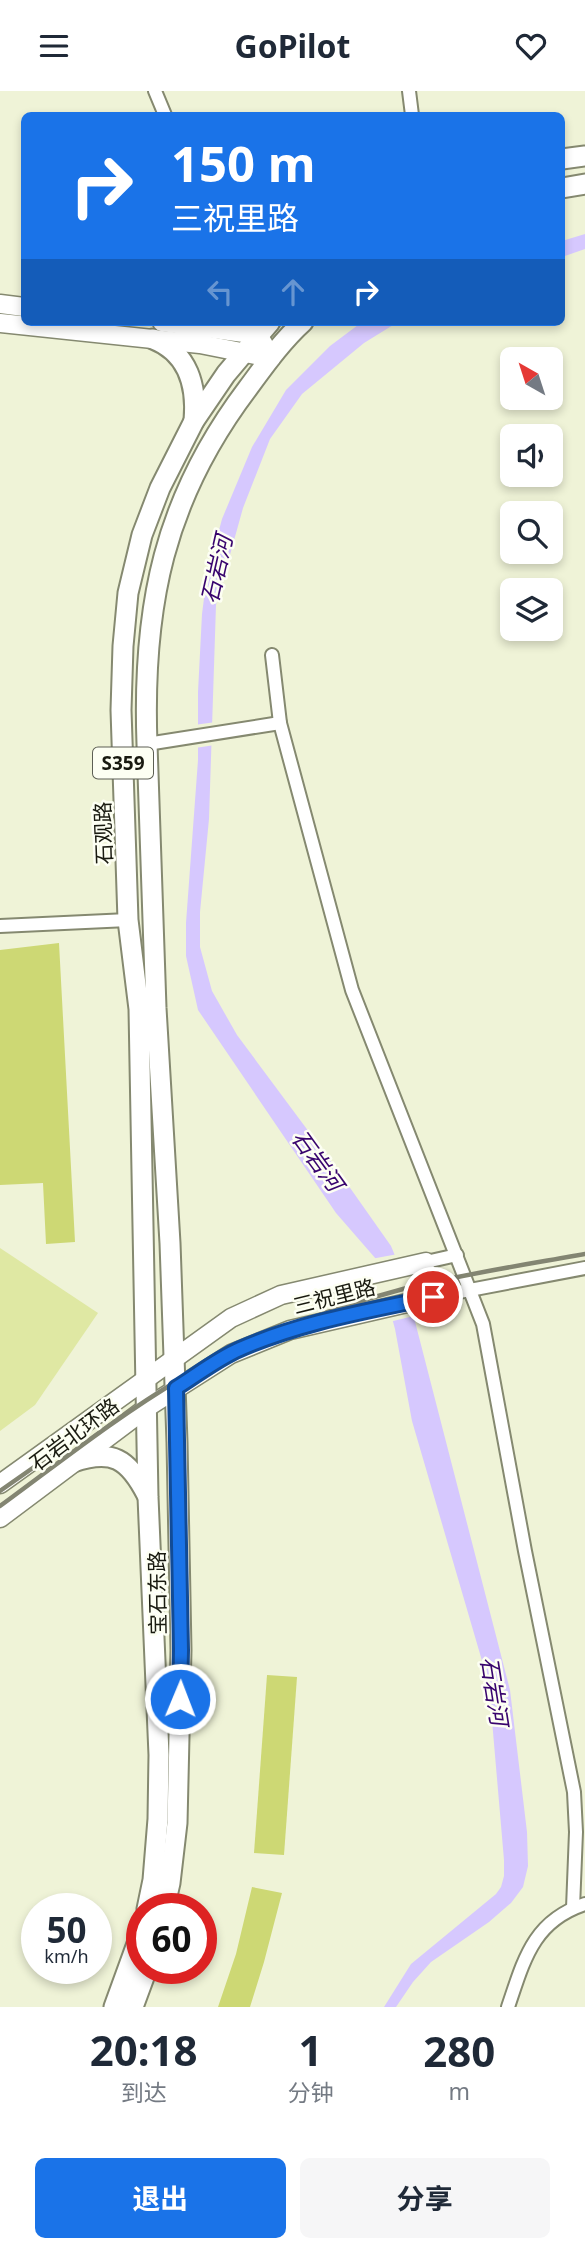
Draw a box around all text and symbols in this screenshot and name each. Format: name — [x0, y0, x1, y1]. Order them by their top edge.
text: GoPilot — [234, 24, 351, 67]
icon: menu — [35, 27, 73, 65]
icon: heart — [512, 27, 550, 65]
text: 150 m — [171, 130, 316, 196]
icon: right — [56, 140, 147, 231]
text: 三祝里路 — [171, 196, 299, 239]
icon: left — [201, 273, 239, 311]
icon: ahead — [274, 273, 312, 311]
icon: right — [347, 273, 385, 311]
north arrow — [500, 347, 564, 409]
map controls — [500, 347, 563, 641]
button: sound — [500, 424, 563, 487]
button: search — [500, 501, 563, 564]
water label: 石岩河 — [193, 528, 240, 606]
button: layers — [500, 578, 563, 641]
road number: S359 — [93, 747, 153, 779]
street label: 石观路 — [88, 801, 118, 865]
water label: 石岩河 — [285, 1123, 354, 1201]
pin — [403, 1267, 463, 1327]
street label: 三祝里路 — [290, 1272, 378, 1320]
icon: arrive — [414, 1278, 452, 1316]
street label: 石岩北环路 — [24, 1391, 124, 1477]
street label: 宝石东路 — [142, 1551, 172, 1635]
water label: 石岩河 — [474, 1654, 517, 1732]
position arrow — [143, 1662, 217, 1736]
speed limit sign: 60 — [126, 1893, 217, 1984]
text: 50 — [46, 1906, 87, 1953]
text: km/h — [44, 1944, 89, 1968]
text: 20:18 — [90, 2021, 198, 2078]
text: 1 — [298, 2021, 322, 2078]
text: 280 — [423, 2022, 495, 2079]
text: m — [448, 2075, 470, 2107]
text: 到达 — [121, 2076, 167, 2108]
text: 分钟 — [287, 2076, 333, 2108]
button: 退出 — [35, 2158, 286, 2238]
button: 分享 — [300, 2158, 550, 2238]

